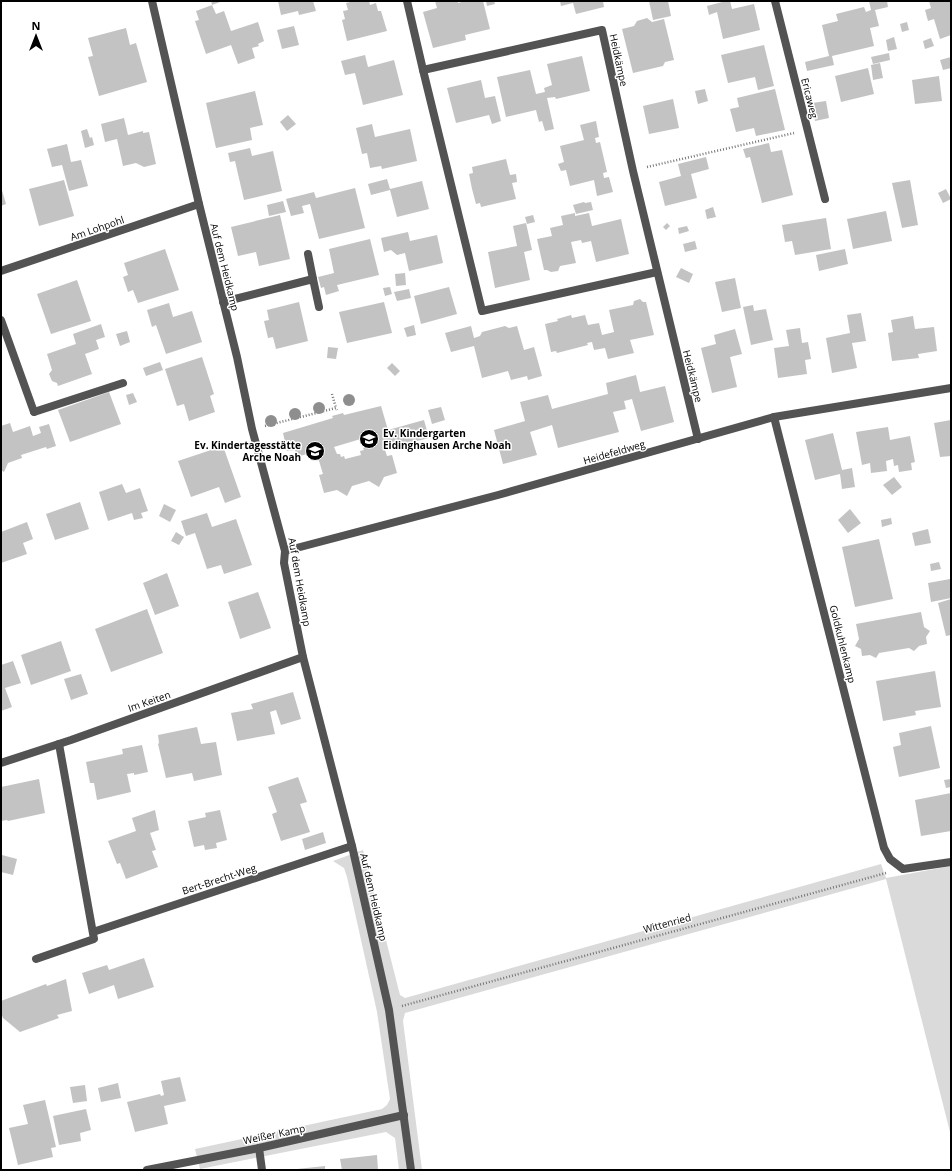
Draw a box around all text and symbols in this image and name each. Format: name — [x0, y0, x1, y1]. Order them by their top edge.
north arrow — [16, 16, 56, 56]
text: N — [32, 18, 40, 33]
street label: Heidkämpe — [607, 32, 631, 88]
street label: Ericaweg — [798, 76, 822, 120]
street label: Am Lohpohl — [68, 212, 126, 244]
street label: Auf dem Heidkamp — [207, 222, 243, 312]
street label: Heidkämpe — [680, 348, 706, 404]
place label: Ev. Kindergarten Eidinghausen Arche Noah — [383, 426, 511, 452]
school or university icon: Ev. Kindergarten Eidinghausen Arche Noah — [358, 428, 380, 450]
street label: Heidefeldweg — [581, 436, 647, 468]
place label: Ev. Kindertagesstätte Arche Noah — [194, 438, 301, 464]
school or university icon: Ev. Kindertagesstätte Arche Noah — [304, 440, 326, 462]
street label: Auf dem Heidkamp — [285, 537, 315, 627]
street label: Goldkuhlenkamp — [827, 604, 859, 684]
street label: Im Keiten — [126, 687, 172, 715]
street label: Auf dem Heidkamp — [357, 852, 391, 942]
street label: Bert-Brecht-Weg — [180, 860, 258, 898]
street label: Wittenried — [642, 910, 692, 936]
street label: Weißer Kamp — [242, 1121, 306, 1147]

